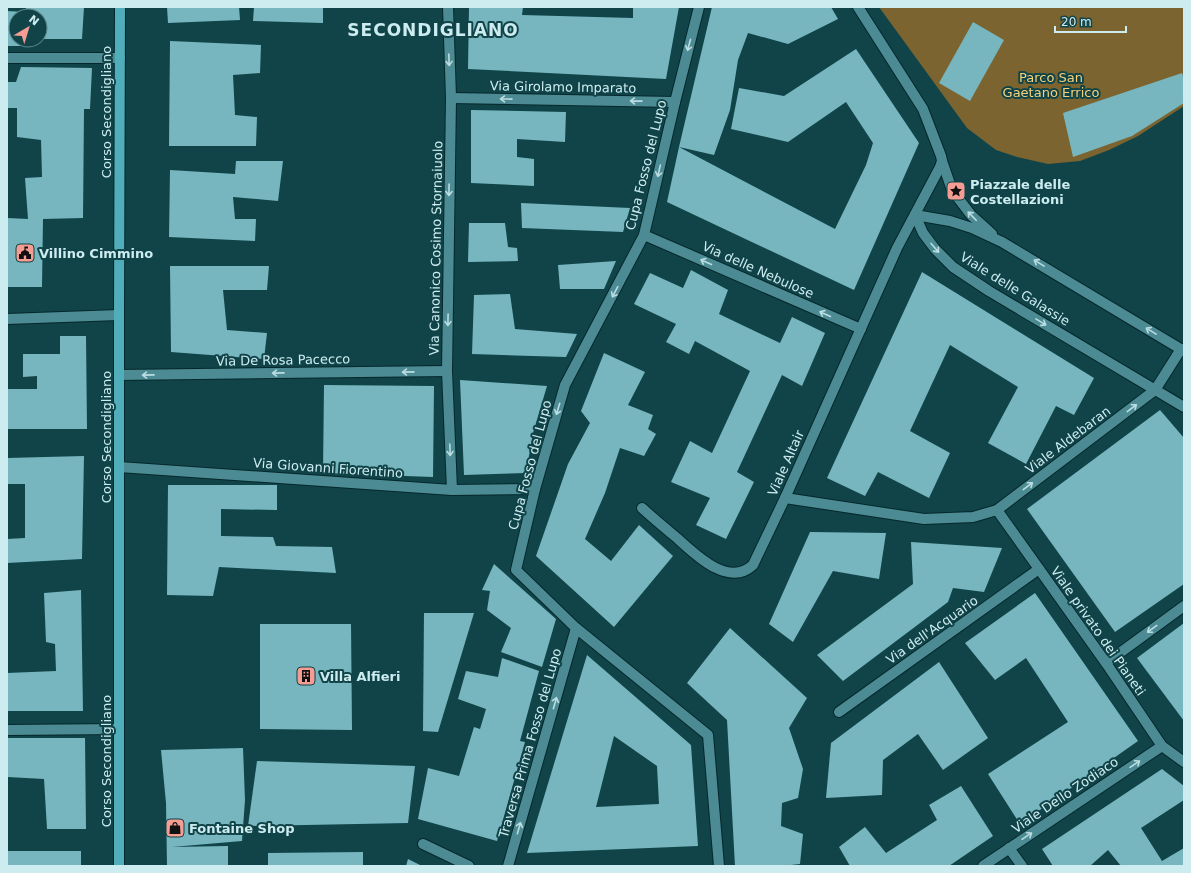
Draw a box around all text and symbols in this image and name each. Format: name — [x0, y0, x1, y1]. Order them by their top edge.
north arrow — [8, 8, 48, 48]
scale bar — [1055, 8, 1126, 34]
text: N — [26, 13, 41, 28]
text: 20 m — [1061, 15, 1092, 29]
district label: SECONDIGLIANO — [347, 20, 519, 40]
one-way arrow — [685, 38, 693, 51]
street label: Corso Secondigliano — [99, 46, 114, 178]
one-way arrow — [446, 53, 453, 66]
park label: Parco San Gaetano Errico — [1003, 70, 1099, 100]
street label: Via Girolamo Imparato — [490, 78, 636, 96]
one-way arrow — [500, 95, 513, 103]
one-way arrow — [630, 97, 643, 105]
street label: Cupa Fosso del Lupo — [623, 98, 669, 232]
street label: Via Canonico Cosimo Stornaiuolo — [427, 140, 445, 356]
one-way arrow — [654, 164, 662, 177]
place label: Piazzale delle Costellazioni — [970, 177, 1070, 207]
place icon: Piazzale delle Costellazioni — [945, 180, 967, 202]
one-way arrow — [446, 183, 453, 196]
one-way arrow — [967, 211, 977, 221]
street label: Via delle Nebulose — [700, 239, 816, 301]
public building icon: Villino Cimmino — [14, 242, 36, 264]
one-way arrow — [931, 243, 940, 253]
place label: Villino Cimmino — [39, 246, 153, 261]
street label: Viale delle Galassie — [957, 249, 1073, 329]
one-way arrow — [700, 257, 712, 265]
one-way arrow — [1033, 259, 1045, 267]
one-way arrow — [610, 286, 618, 298]
one-way arrow — [819, 309, 831, 317]
one-way arrow — [444, 313, 452, 326]
one-way arrow — [1035, 318, 1046, 326]
one-way arrow — [1145, 326, 1157, 334]
street label: Via De Rosa Pacecco — [216, 351, 350, 369]
one-way arrow — [402, 368, 415, 376]
one-way arrow — [272, 369, 285, 377]
street label: Corso Secondigliano — [99, 371, 114, 503]
one-way arrow — [142, 371, 155, 379]
street label: Cupa Fosso del Lupo — [505, 398, 555, 532]
one-way arrow — [554, 402, 561, 415]
street label: Viale Aldebaran — [1023, 403, 1113, 477]
one-way arrow — [1126, 404, 1137, 412]
street label: Viale Altair — [765, 427, 807, 498]
one-way arrow — [447, 443, 454, 456]
street label: Via Giovanni Fiorentino — [253, 455, 403, 481]
one-way arrow — [1023, 482, 1034, 490]
street label: Viale privato dei Pianeti — [1048, 564, 1148, 698]
street label: Via dell'Acquario — [883, 593, 981, 667]
one-way arrow — [1147, 625, 1158, 633]
street label: Traversa Prima Fosso del Lupo — [495, 646, 564, 841]
building icon: Villa Alfieri — [295, 665, 317, 687]
place label: Villa Alfieri — [320, 669, 400, 684]
street label: Corso Secondigliano — [99, 695, 114, 827]
one-way arrow — [552, 697, 559, 710]
street label: Viale Dello Zodiaco — [1009, 754, 1121, 836]
one-way arrow — [1129, 760, 1140, 768]
shop icon: Fontaine Shop — [164, 817, 186, 839]
place label: Fontaine Shop — [189, 821, 294, 836]
one-way arrow — [516, 822, 523, 835]
one-way arrow — [1021, 832, 1033, 840]

